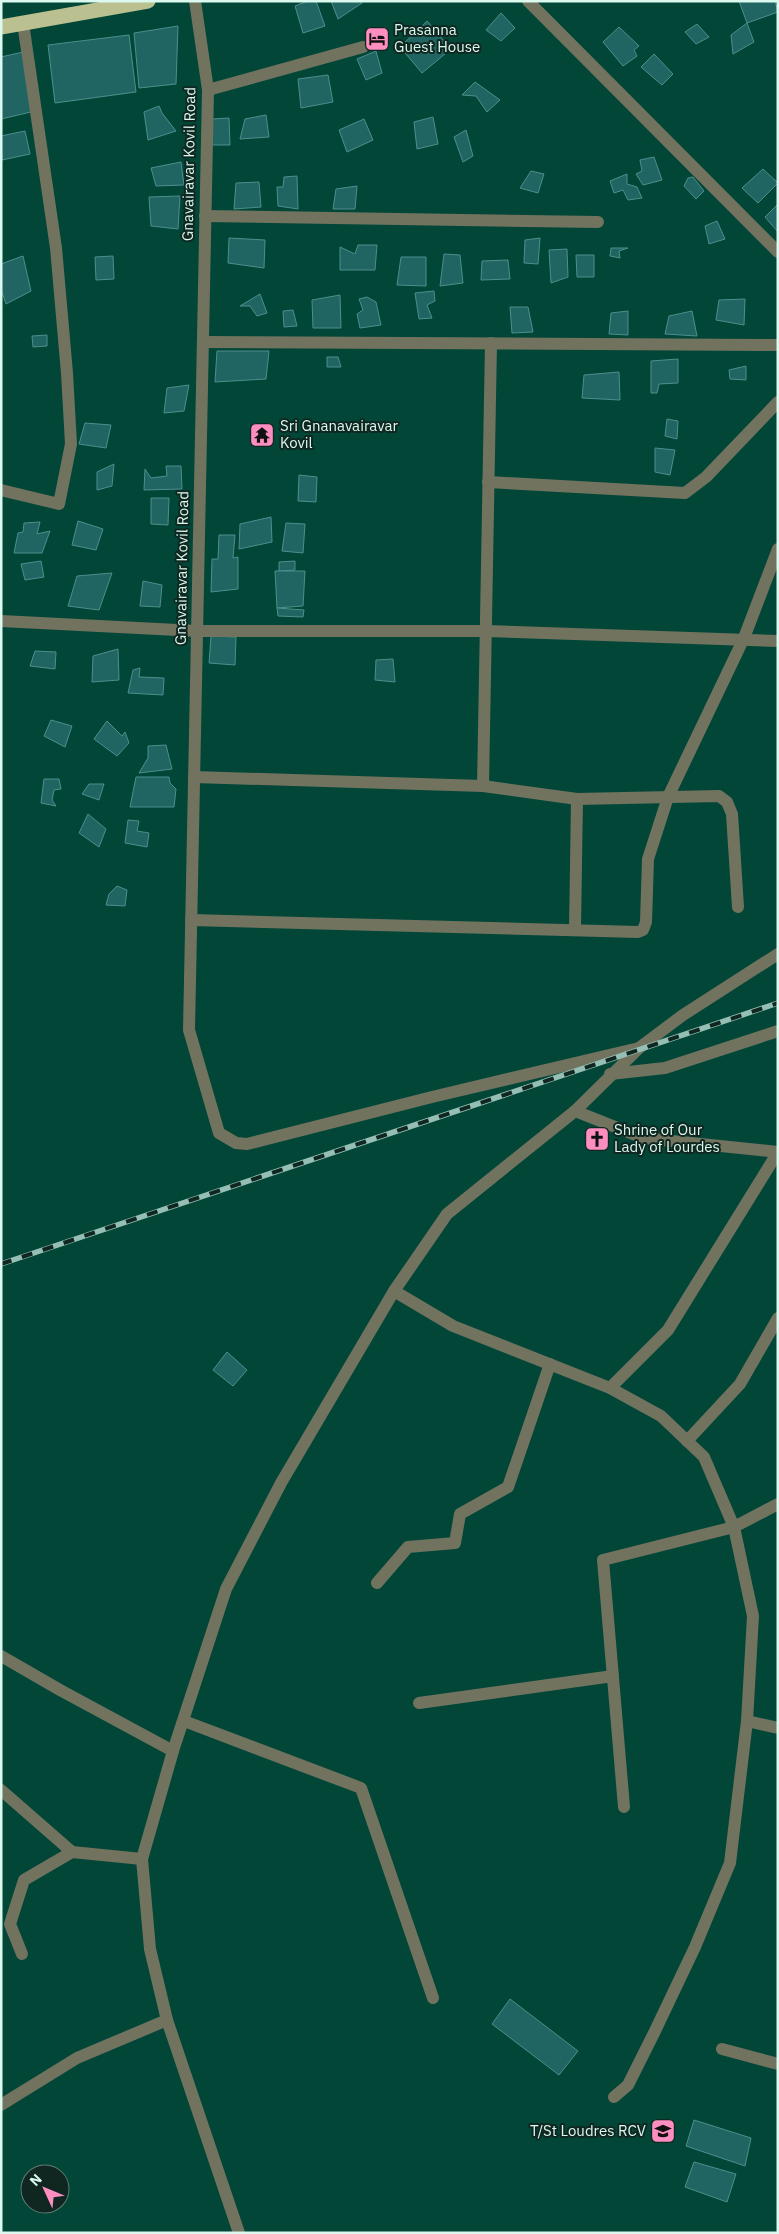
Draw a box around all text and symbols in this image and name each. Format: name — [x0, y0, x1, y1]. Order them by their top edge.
place label: Prasanna Guest House — [394, 20, 480, 56]
hotel icon: Prasanna Guest House — [364, 26, 390, 52]
street label: Gnavairavar Kovil Road — [178, 87, 199, 241]
place label: Sri Gnanavairavar Kovil — [280, 416, 398, 452]
temple icon: Sri Gnanavairavar Kovil — [249, 422, 275, 448]
street label: Gnavairavar Kovil Road — [171, 491, 192, 645]
place label: Shrine of Our Lady of Lourdes — [614, 1120, 720, 1156]
church icon: Shrine of Our Lady of Lourdes — [584, 1126, 610, 1152]
school or university icon: T/St Loudres RCV — [650, 2118, 676, 2144]
place label: T/St Loudres RCV — [530, 2121, 646, 2140]
north arrow — [20, 2164, 70, 2214]
text: N — [26, 2170, 46, 2190]

